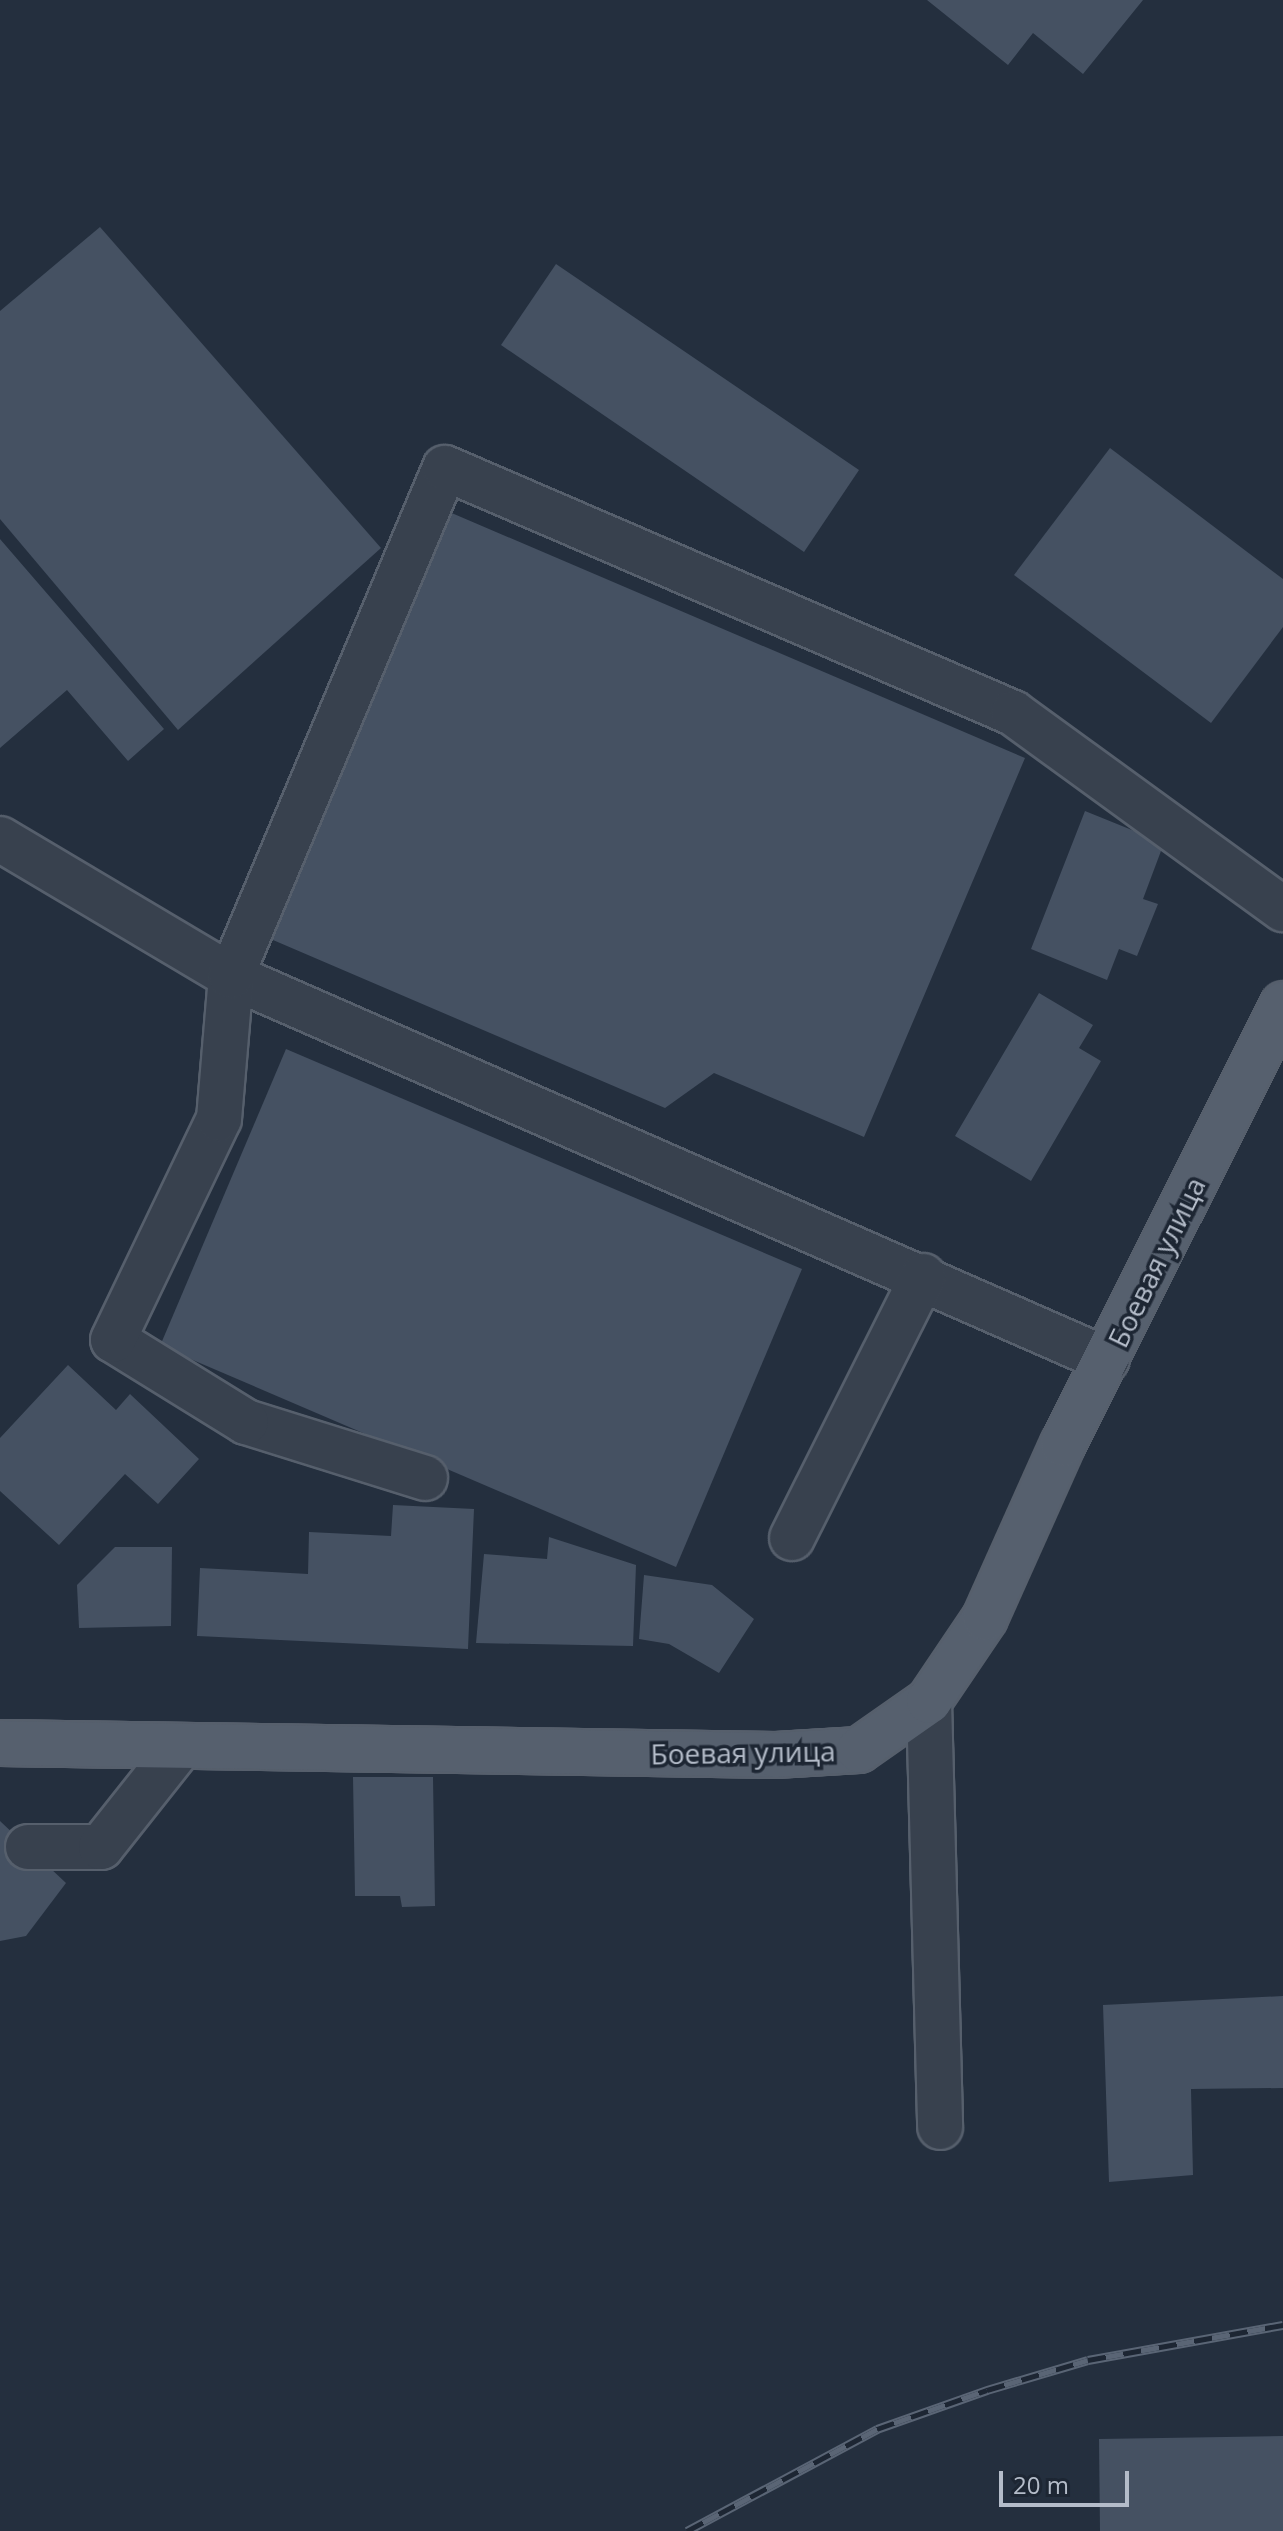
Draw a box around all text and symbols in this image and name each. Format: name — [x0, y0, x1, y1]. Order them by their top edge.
street label: Боевая улица — [1100, 1171, 1212, 1353]
street label: Боевая улица — [650, 1734, 836, 1770]
scale bar — [1003, 2455, 1133, 2505]
text: 20 m — [1013, 2468, 1069, 2501]

